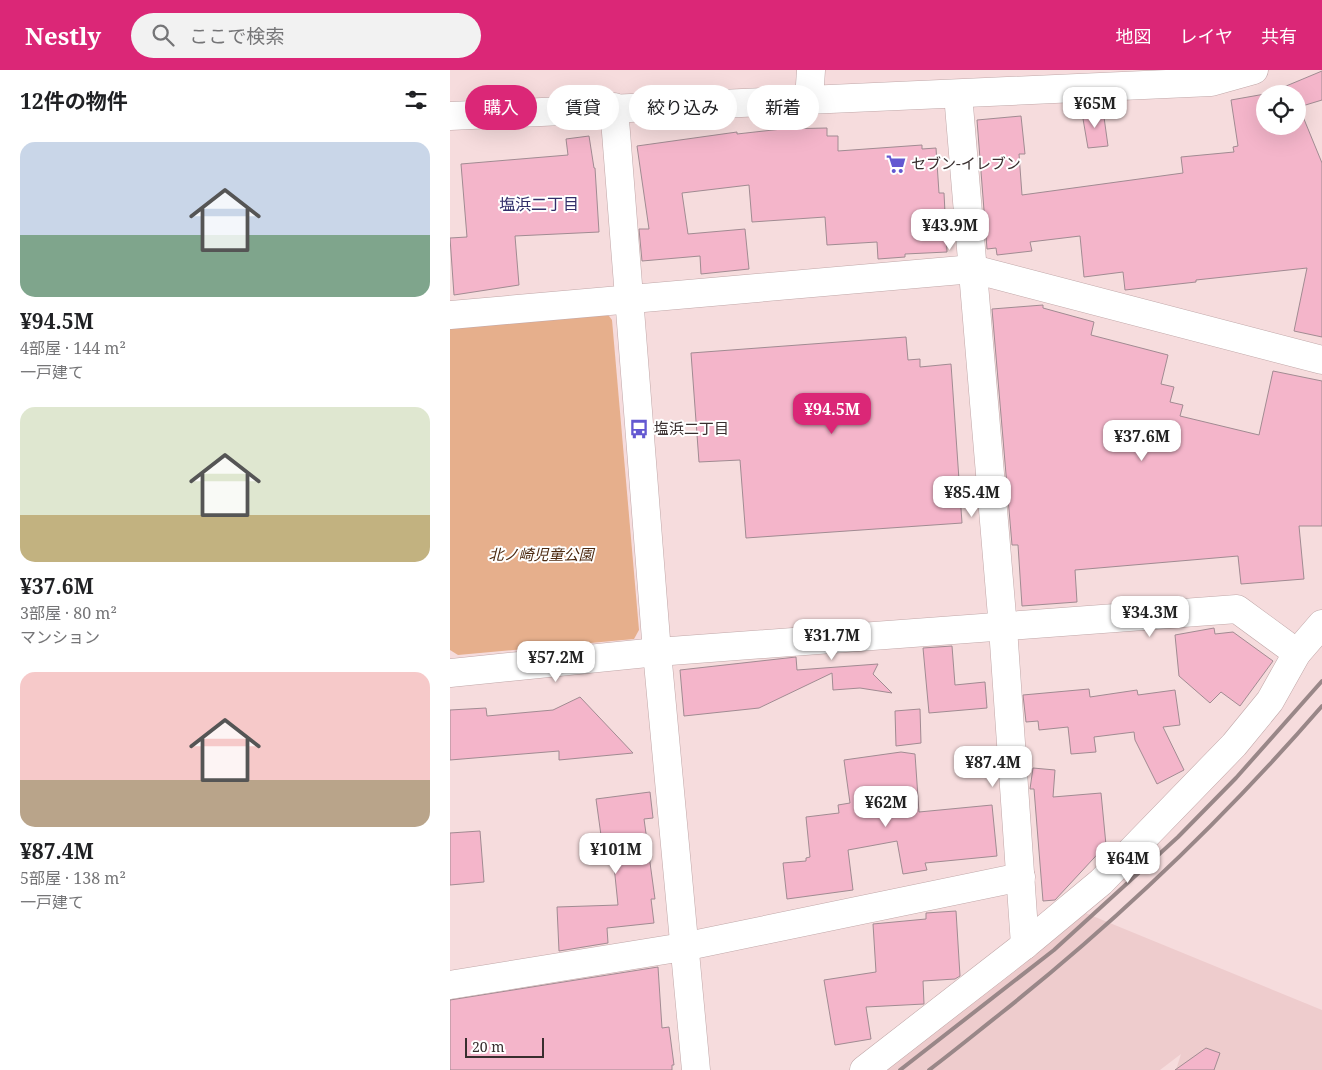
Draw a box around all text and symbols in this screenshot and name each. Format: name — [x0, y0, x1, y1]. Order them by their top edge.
search box — [131, 13, 481, 58]
text: Nestly — [25, 19, 101, 52]
icon: search — [149, 21, 177, 49]
text: ここで検索 — [189, 23, 284, 49]
text: 地図 — [1116, 24, 1152, 48]
text: レイヤ — [1180, 24, 1233, 48]
text: 共有 — [1261, 24, 1297, 48]
chip: 購入 — [465, 85, 537, 130]
chip: 賃貸 — [547, 85, 619, 130]
chip: 絞り込み — [629, 85, 737, 130]
chip: 新着 — [747, 85, 819, 130]
map controls — [1256, 85, 1306, 135]
button: locate — [1256, 85, 1306, 135]
icon: filters — [402, 86, 430, 114]
text: 12件の物件 — [20, 87, 128, 115]
pin: ¥65M — [1065, 87, 1125, 129]
text: ¥65M — [1074, 92, 1116, 114]
supermarket icon: セブン-イレブン — [885, 153, 907, 175]
place label: セブン-イレブン — [911, 153, 1021, 173]
icon: home — [180, 175, 270, 265]
district label: 塩浜二丁目 — [499, 193, 579, 215]
pin: ¥43.9M — [909, 208, 991, 251]
text: ¥43.9M — [922, 214, 978, 236]
text: ¥94.5M — [20, 307, 94, 335]
text: 4部屋 · 144 m² — [20, 337, 126, 359]
text: 一戸建て — [20, 361, 84, 383]
pin: ¥94.5M — [791, 392, 873, 435]
text: ¥94.5M — [804, 398, 860, 420]
bus stop icon: 塩浜二丁目 — [628, 418, 650, 440]
place label: 塩浜二丁目 — [654, 418, 729, 438]
pin: ¥37.6M — [1101, 420, 1183, 462]
text: ¥37.6M — [1114, 425, 1170, 447]
icon: home — [180, 440, 270, 530]
pin: ¥85.4M — [931, 476, 1013, 518]
text: ¥85.4M — [944, 481, 1000, 503]
park label: 北ノ崎児童公園 — [488, 544, 595, 564]
text: ¥37.6M — [20, 572, 94, 600]
pin: ¥34.3M — [1109, 596, 1191, 638]
text: ¥34.3M — [1122, 601, 1178, 623]
text: 3部屋 · 80 m² — [20, 602, 117, 624]
pin: ¥31.7M — [791, 618, 873, 661]
text: ¥31.7M — [804, 624, 860, 646]
text: マンション — [20, 626, 100, 648]
pin: ¥57.2M — [515, 640, 597, 683]
text: ¥57.2M — [528, 646, 584, 668]
icon: home — [180, 705, 270, 795]
pin: ¥87.4M — [952, 746, 1034, 788]
text: ¥87.4M — [965, 751, 1021, 773]
pin: ¥62M — [856, 786, 916, 828]
text: ¥62M — [865, 791, 907, 813]
pin: ¥101M — [581, 832, 651, 875]
text: ¥87.4M — [20, 837, 94, 865]
text: ¥101M — [590, 838, 642, 860]
pin: ¥64M — [1098, 842, 1158, 884]
text: ¥64M — [1107, 847, 1149, 869]
text: 5部屋 · 138 m² — [20, 867, 126, 889]
text: 一戸建て — [20, 891, 84, 913]
scale bar — [465, 1035, 544, 1058]
text: 20 m — [472, 1037, 505, 1056]

